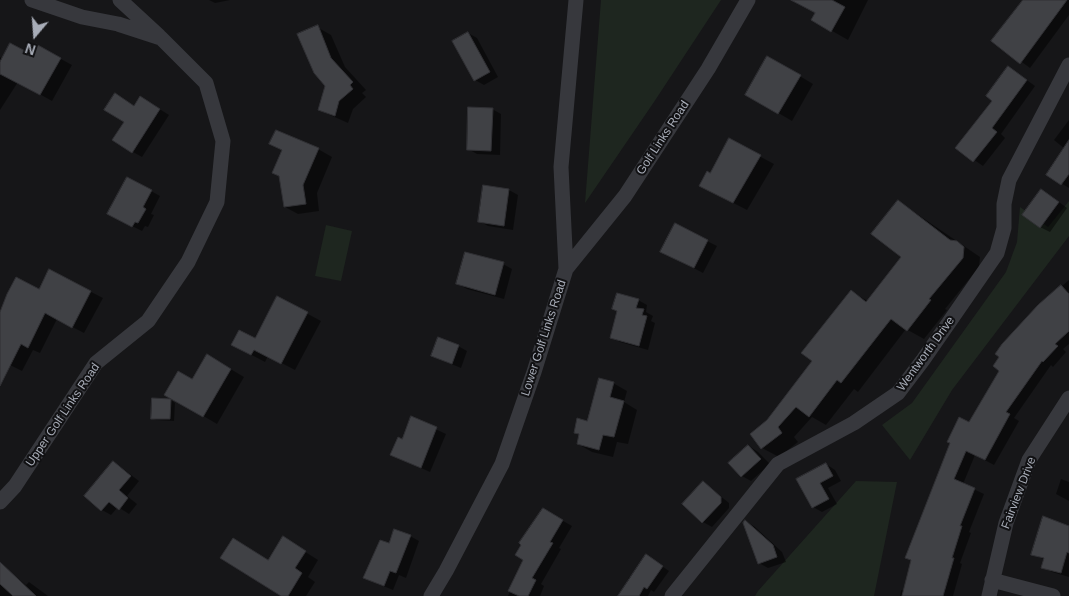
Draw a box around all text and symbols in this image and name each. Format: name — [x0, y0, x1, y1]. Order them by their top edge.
north arrow — [10, 10, 60, 60]
text: N — [23, 40, 38, 58]
street label: Golf Links Road — [634, 98, 692, 178]
street label: Lower Golf Links Road — [518, 278, 570, 398]
street label: Wentworth Drive — [894, 314, 958, 394]
street label: Upper Golf Links Road — [23, 361, 103, 469]
street label: Fairview Drive — [999, 455, 1039, 531]

